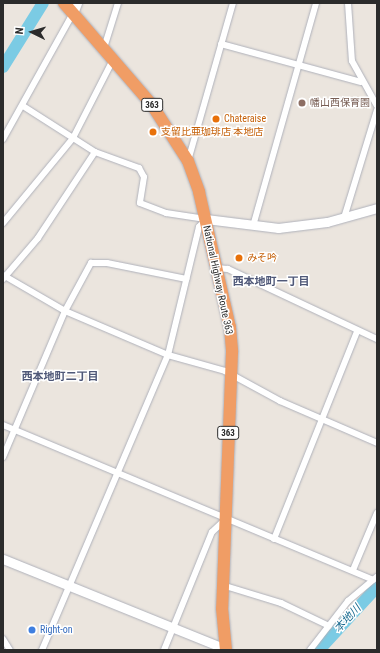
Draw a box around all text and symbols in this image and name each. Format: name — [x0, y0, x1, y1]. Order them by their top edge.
north arrow — [12, 12, 52, 52]
text: N — [13, 27, 26, 35]
place label: 幡山西保育園 — [310, 97, 370, 109]
road number: 363 — [141, 98, 163, 112]
marker: 幡山西保育園 — [297, 98, 307, 108]
place label: Chateraise — [224, 113, 266, 125]
marker: Chateraise — [211, 114, 221, 124]
place label: 支留比亜珈琲店 本地店 — [161, 126, 263, 138]
marker: 支留比亜珈琲店 本地店 — [148, 127, 158, 137]
street label: National Highway Route 363 — [201, 224, 235, 336]
place label: みそ吟 — [247, 252, 277, 264]
marker: みそ吟 — [234, 253, 244, 263]
district label: 西本地町一丁目 — [233, 275, 309, 289]
district label: 西本地町二丁目 — [22, 370, 98, 384]
road number: 363 — [217, 426, 239, 440]
water label: 本地川 — [332, 602, 364, 636]
place label: Right-on — [40, 624, 73, 636]
marker: Right-on — [27, 625, 37, 635]

